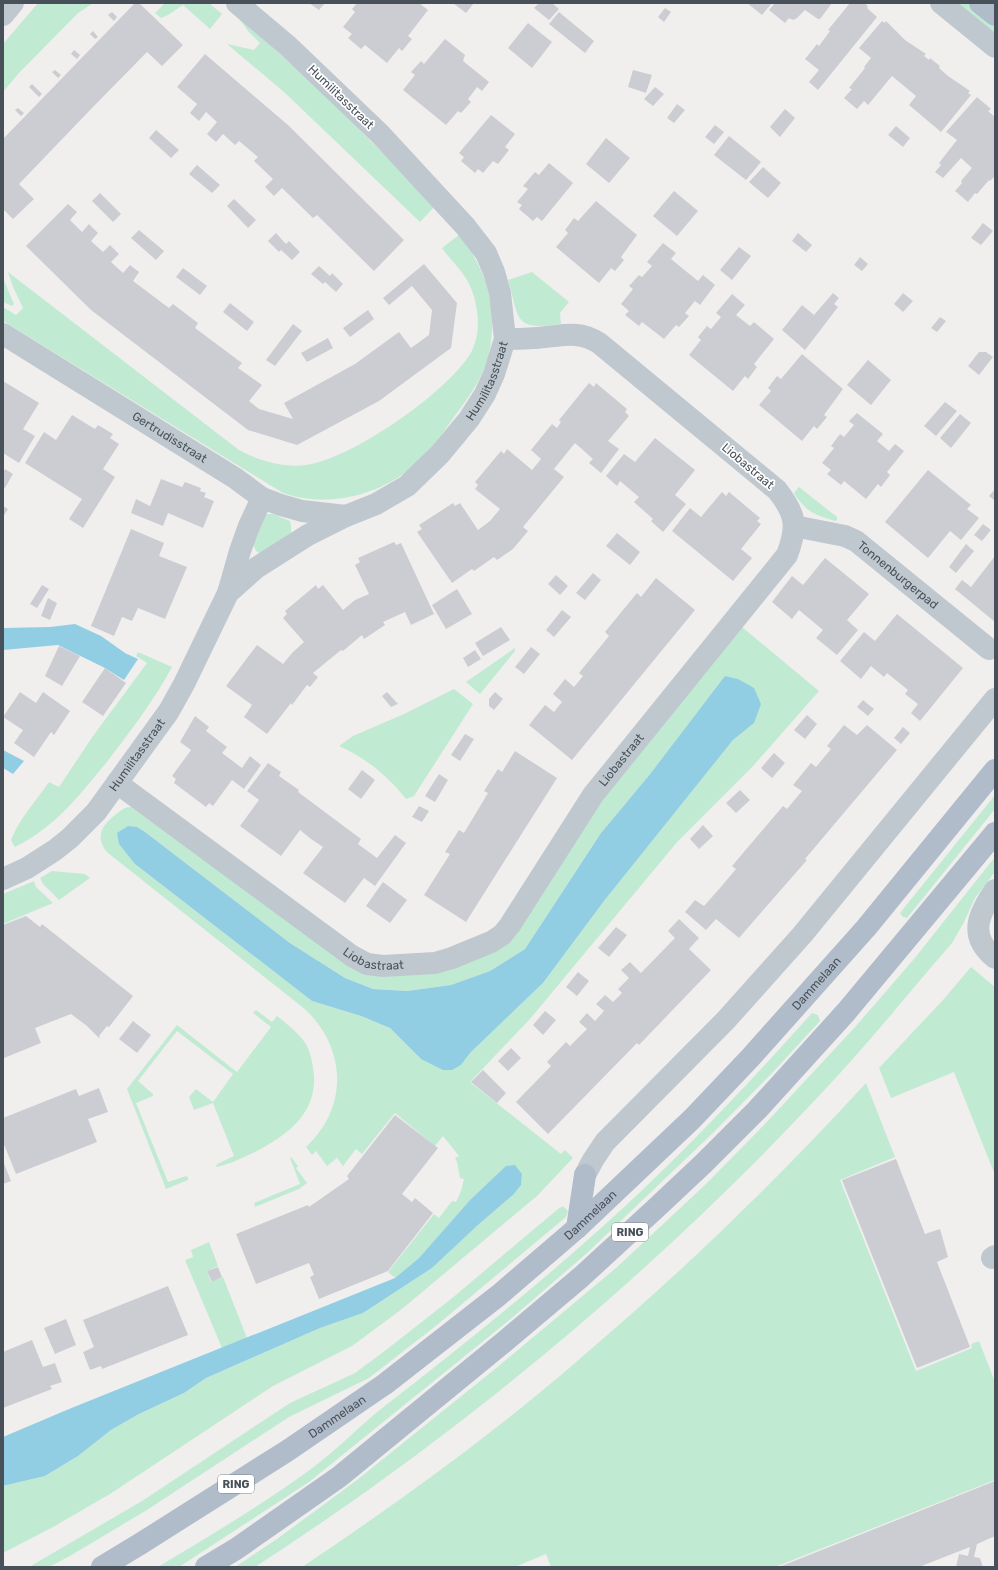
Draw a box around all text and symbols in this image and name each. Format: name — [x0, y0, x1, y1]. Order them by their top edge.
street label: Humilitasstraat — [305, 62, 377, 132]
street label: Humilitasstraat — [463, 339, 511, 423]
street label: Gertrudisstraat — [130, 409, 210, 466]
street label: Liobastraat — [719, 440, 777, 492]
street label: Tonnenburgerpad — [855, 538, 941, 612]
street label: Humilitasstraat — [106, 716, 168, 794]
street label: Liobastraat — [596, 731, 647, 789]
street label: Liobastraat — [340, 945, 404, 973]
street label: Dammelaan — [789, 954, 844, 1013]
street label: Dammelaan — [561, 1187, 619, 1243]
road number: RING — [612, 1223, 648, 1241]
street label: Dammelaan — [306, 1392, 368, 1441]
road number: RING — [218, 1475, 254, 1493]

